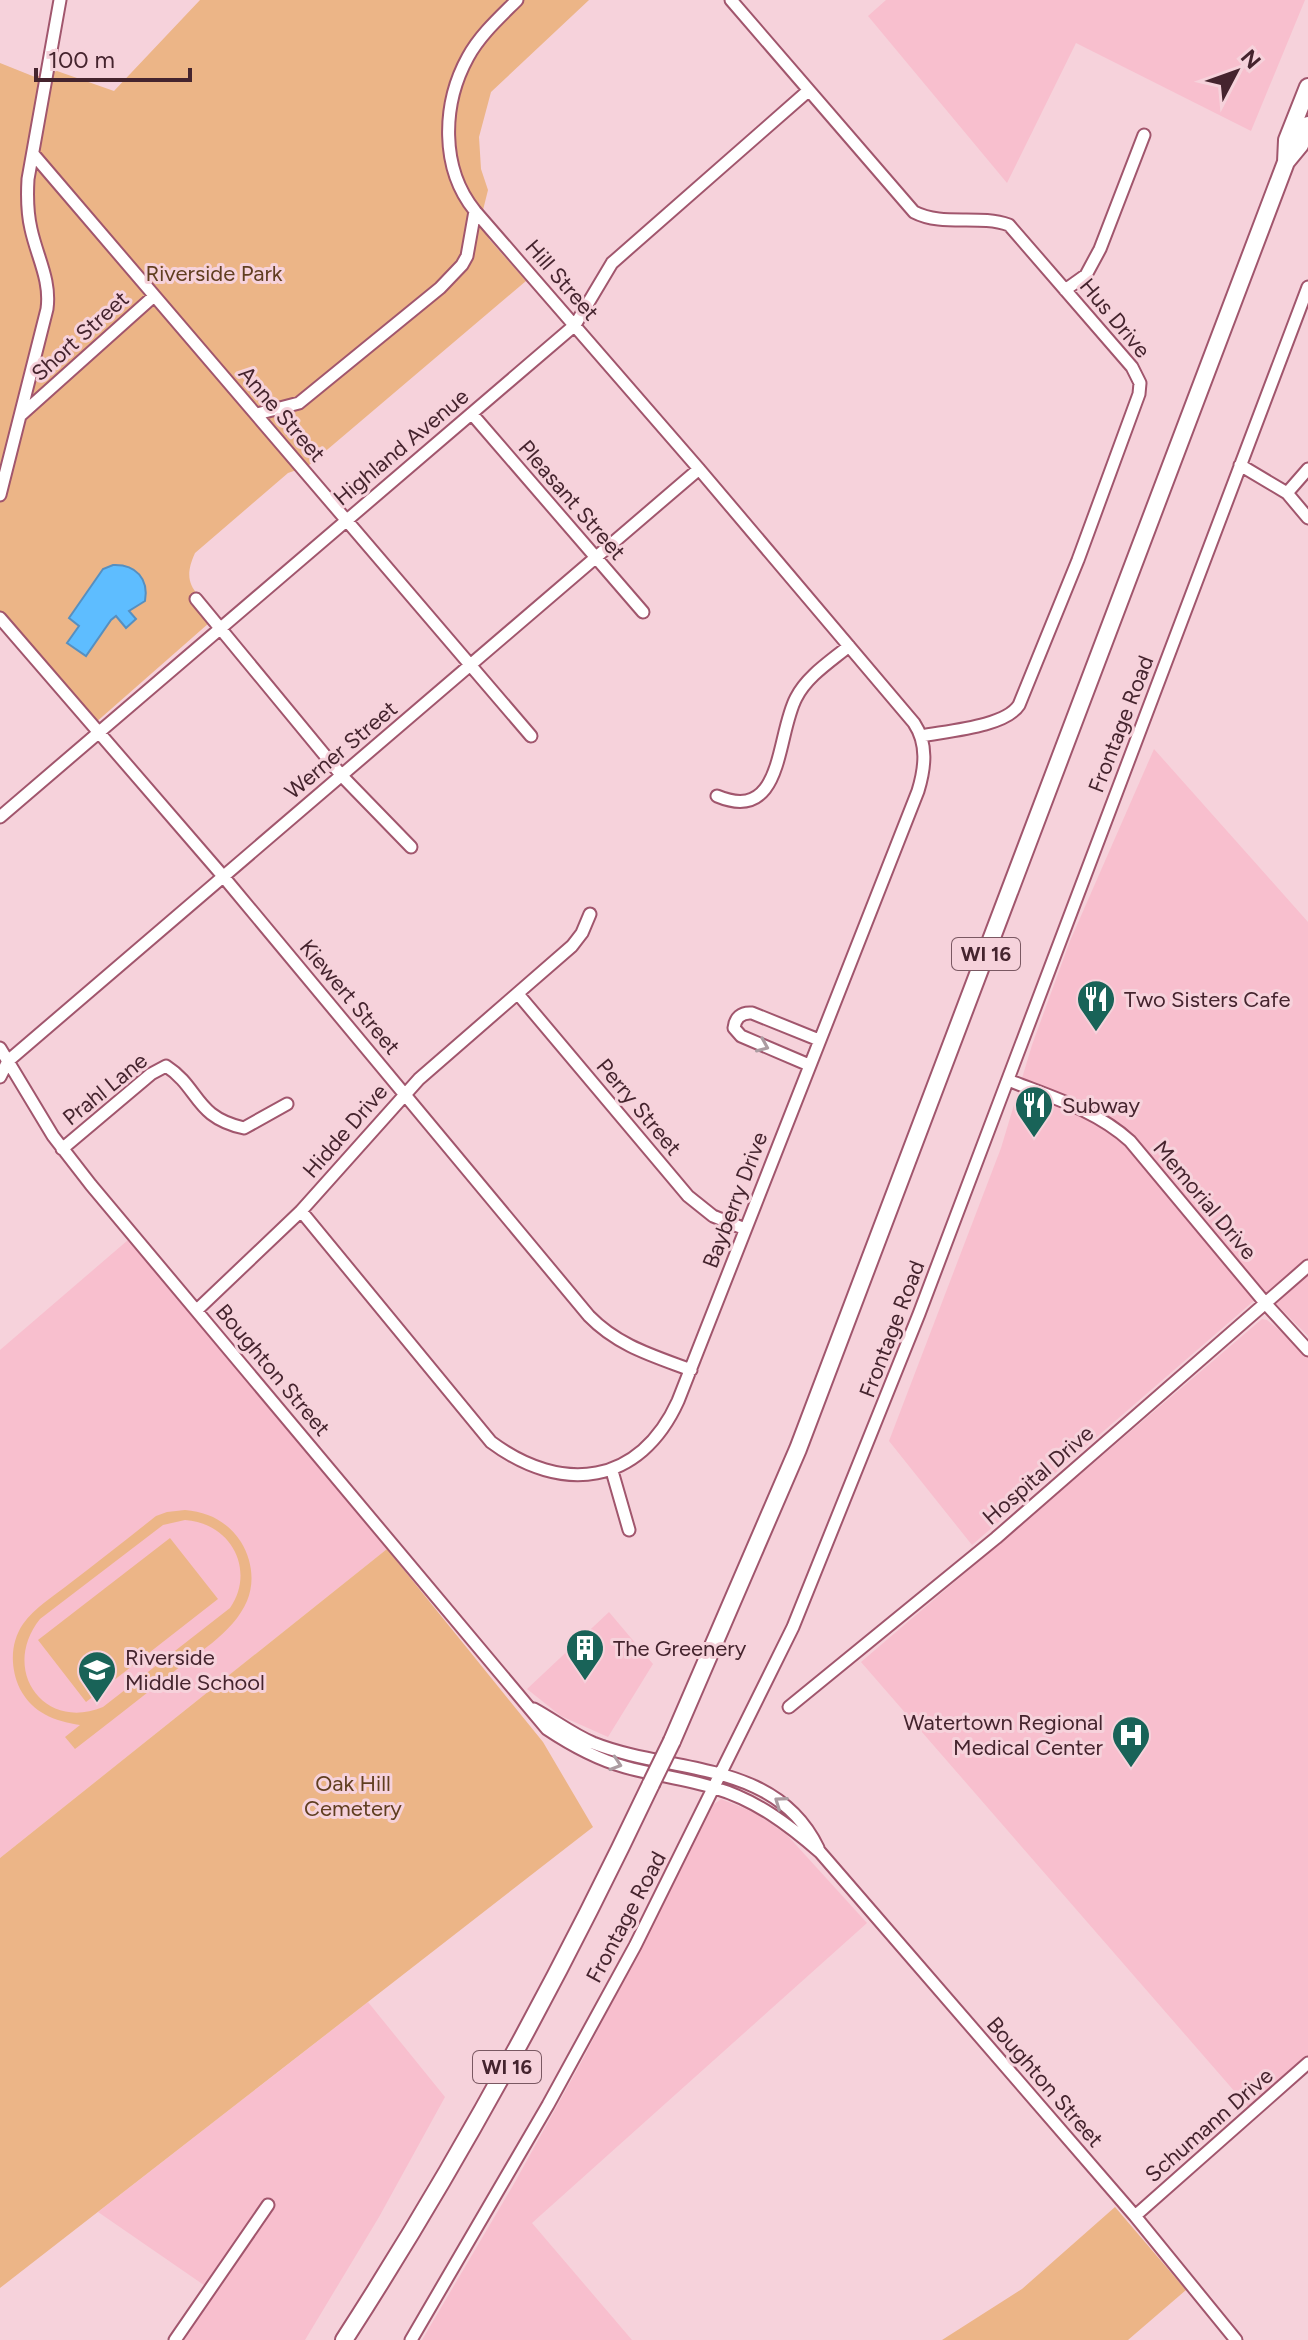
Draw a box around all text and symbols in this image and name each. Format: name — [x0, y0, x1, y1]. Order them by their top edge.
scale bar — [36, 32, 190, 82]
north arrow — [1196, 32, 1276, 112]
text: N — [1235, 44, 1266, 74]
text: 100 m — [48, 45, 115, 74]
street label: Hill Street — [520, 234, 604, 326]
park label: Riverside Park — [145, 260, 283, 287]
street label: Hus Drive — [1074, 273, 1156, 363]
street label: Short Street — [26, 285, 134, 387]
street label: Anne Street — [233, 360, 331, 468]
street label: Highland Avenue — [328, 383, 474, 511]
street label: Pleasant Street — [513, 435, 631, 565]
street label: Frontage Road — [1082, 652, 1160, 796]
street label: Werner Street — [279, 695, 403, 805]
street label: Kiewert Street — [294, 934, 406, 1060]
road number: WI 16 — [952, 938, 1020, 970]
restaurant icon: Two Sisters Cafe — [1075, 978, 1117, 1033]
place label: Two Sisters Cafe — [1124, 986, 1290, 1013]
one-way arrow — [755, 1036, 769, 1052]
street label: Prahl Lane — [57, 1047, 153, 1131]
street label: Perry Street — [591, 1053, 687, 1161]
street label: Hidde Drive — [297, 1078, 393, 1184]
restaurant icon: Subway — [1013, 1084, 1055, 1139]
place label: Subway — [1062, 1092, 1140, 1119]
street label: Bayberry Drive — [697, 1128, 773, 1272]
street label: Memorial Drive — [1147, 1135, 1263, 1265]
street label: Frontage Road — [853, 1257, 931, 1401]
street label: Boughton Street — [210, 1299, 336, 1441]
street label: Hospital Drive — [977, 1419, 1099, 1531]
building icon: The Greenery — [564, 1627, 606, 1682]
place label: The Greenery — [613, 1635, 747, 1662]
place label: Riverside Middle School — [125, 1644, 265, 1696]
school or university icon: Riverside Middle School — [76, 1649, 118, 1704]
place label: Watertown Regional Medical Center — [903, 1709, 1104, 1761]
hospital icon: Watertown Regional Medical Center — [1110, 1714, 1152, 1769]
one-way arrow — [608, 1754, 622, 1770]
park label: Oak Hill Cemetery — [304, 1770, 402, 1822]
one-way arrow — [774, 1797, 789, 1812]
street label: Frontage Road — [580, 1847, 672, 1987]
street label: Boughton Street — [981, 2011, 1109, 2153]
road number: WI 16 — [473, 2051, 541, 2083]
street label: Schumann Drive — [1139, 2062, 1279, 2188]

